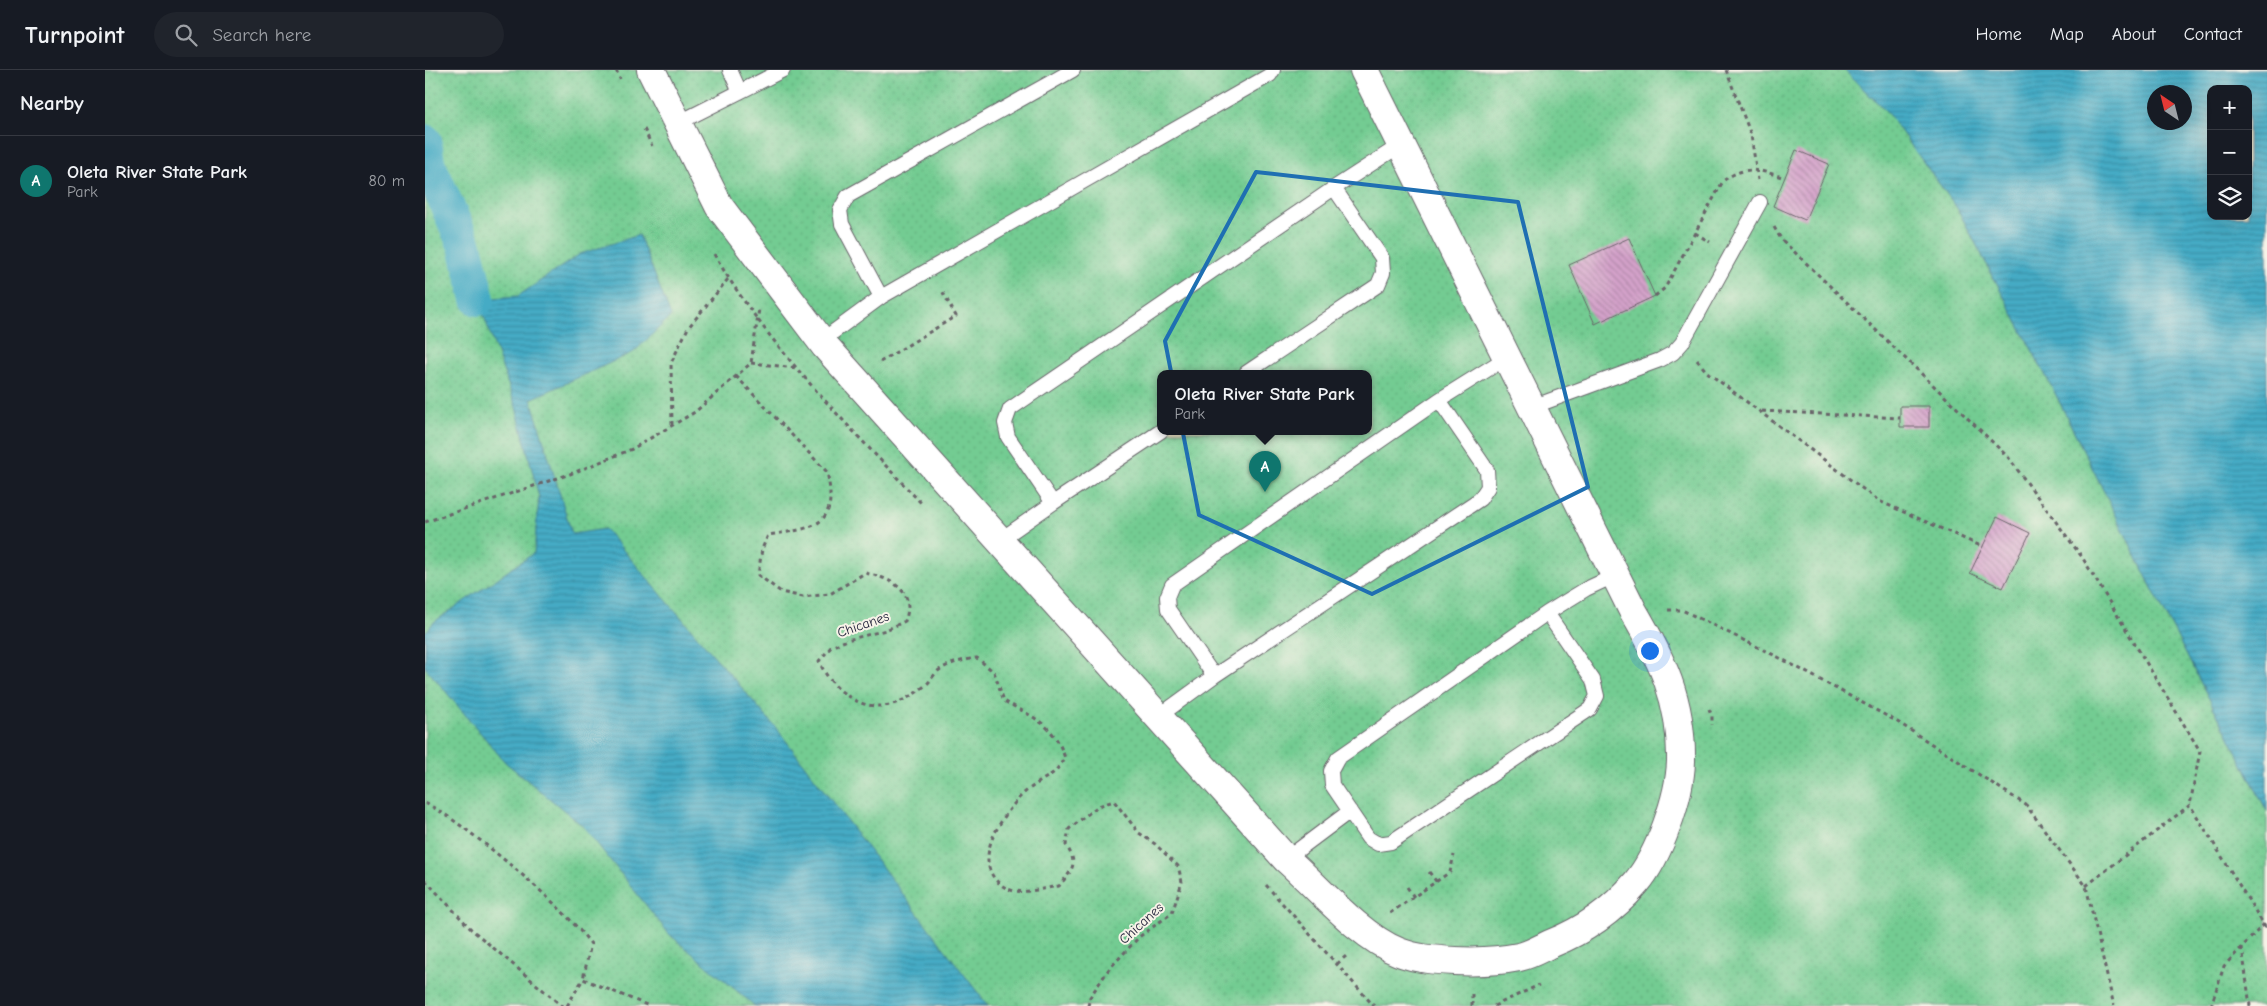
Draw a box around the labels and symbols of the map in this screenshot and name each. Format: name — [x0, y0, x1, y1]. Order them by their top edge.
north arrow — [2147, 85, 2192, 130]
pin: A — [1249, 451, 1281, 492]
street label: Chicanes — [835, 608, 892, 641]
your location — [1637, 638, 1663, 664]
street label: Chicanes — [1116, 899, 1167, 948]

